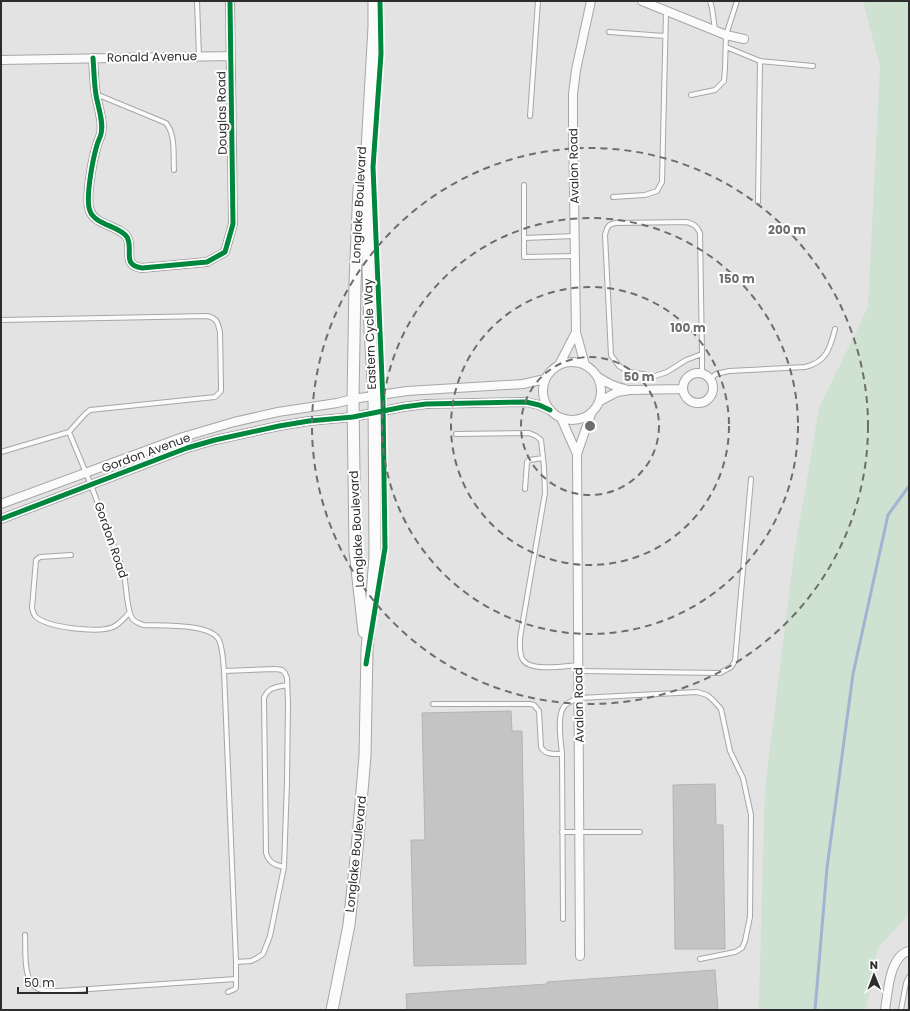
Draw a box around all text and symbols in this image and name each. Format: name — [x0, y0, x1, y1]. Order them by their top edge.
street label: Ronald Avenue — [107, 47, 197, 66]
street label: Douglas Road — [212, 71, 231, 155]
street label: Avalon Road — [564, 128, 583, 204]
street label: Longlake Boulevard — [347, 146, 370, 264]
text: 200 m — [768, 221, 806, 238]
text: 150 m — [719, 270, 755, 287]
street label: Eastern Cycle Way — [359, 278, 380, 390]
text: 100 m — [670, 319, 706, 336]
text: 50 m — [624, 368, 655, 385]
centre of rings — [583, 419, 597, 433]
street label: Gordon Avenue — [99, 429, 193, 476]
street label: Longlake Boulevard — [345, 470, 368, 588]
street label: Gordon Road — [91, 500, 132, 580]
street label: Avalon Road — [569, 667, 588, 743]
street label: Longlake Boulevard — [341, 795, 370, 913]
north arrow — [854, 955, 894, 995]
text: N — [870, 957, 878, 973]
scale bar — [18, 969, 87, 995]
text: 50 m — [24, 974, 55, 991]

